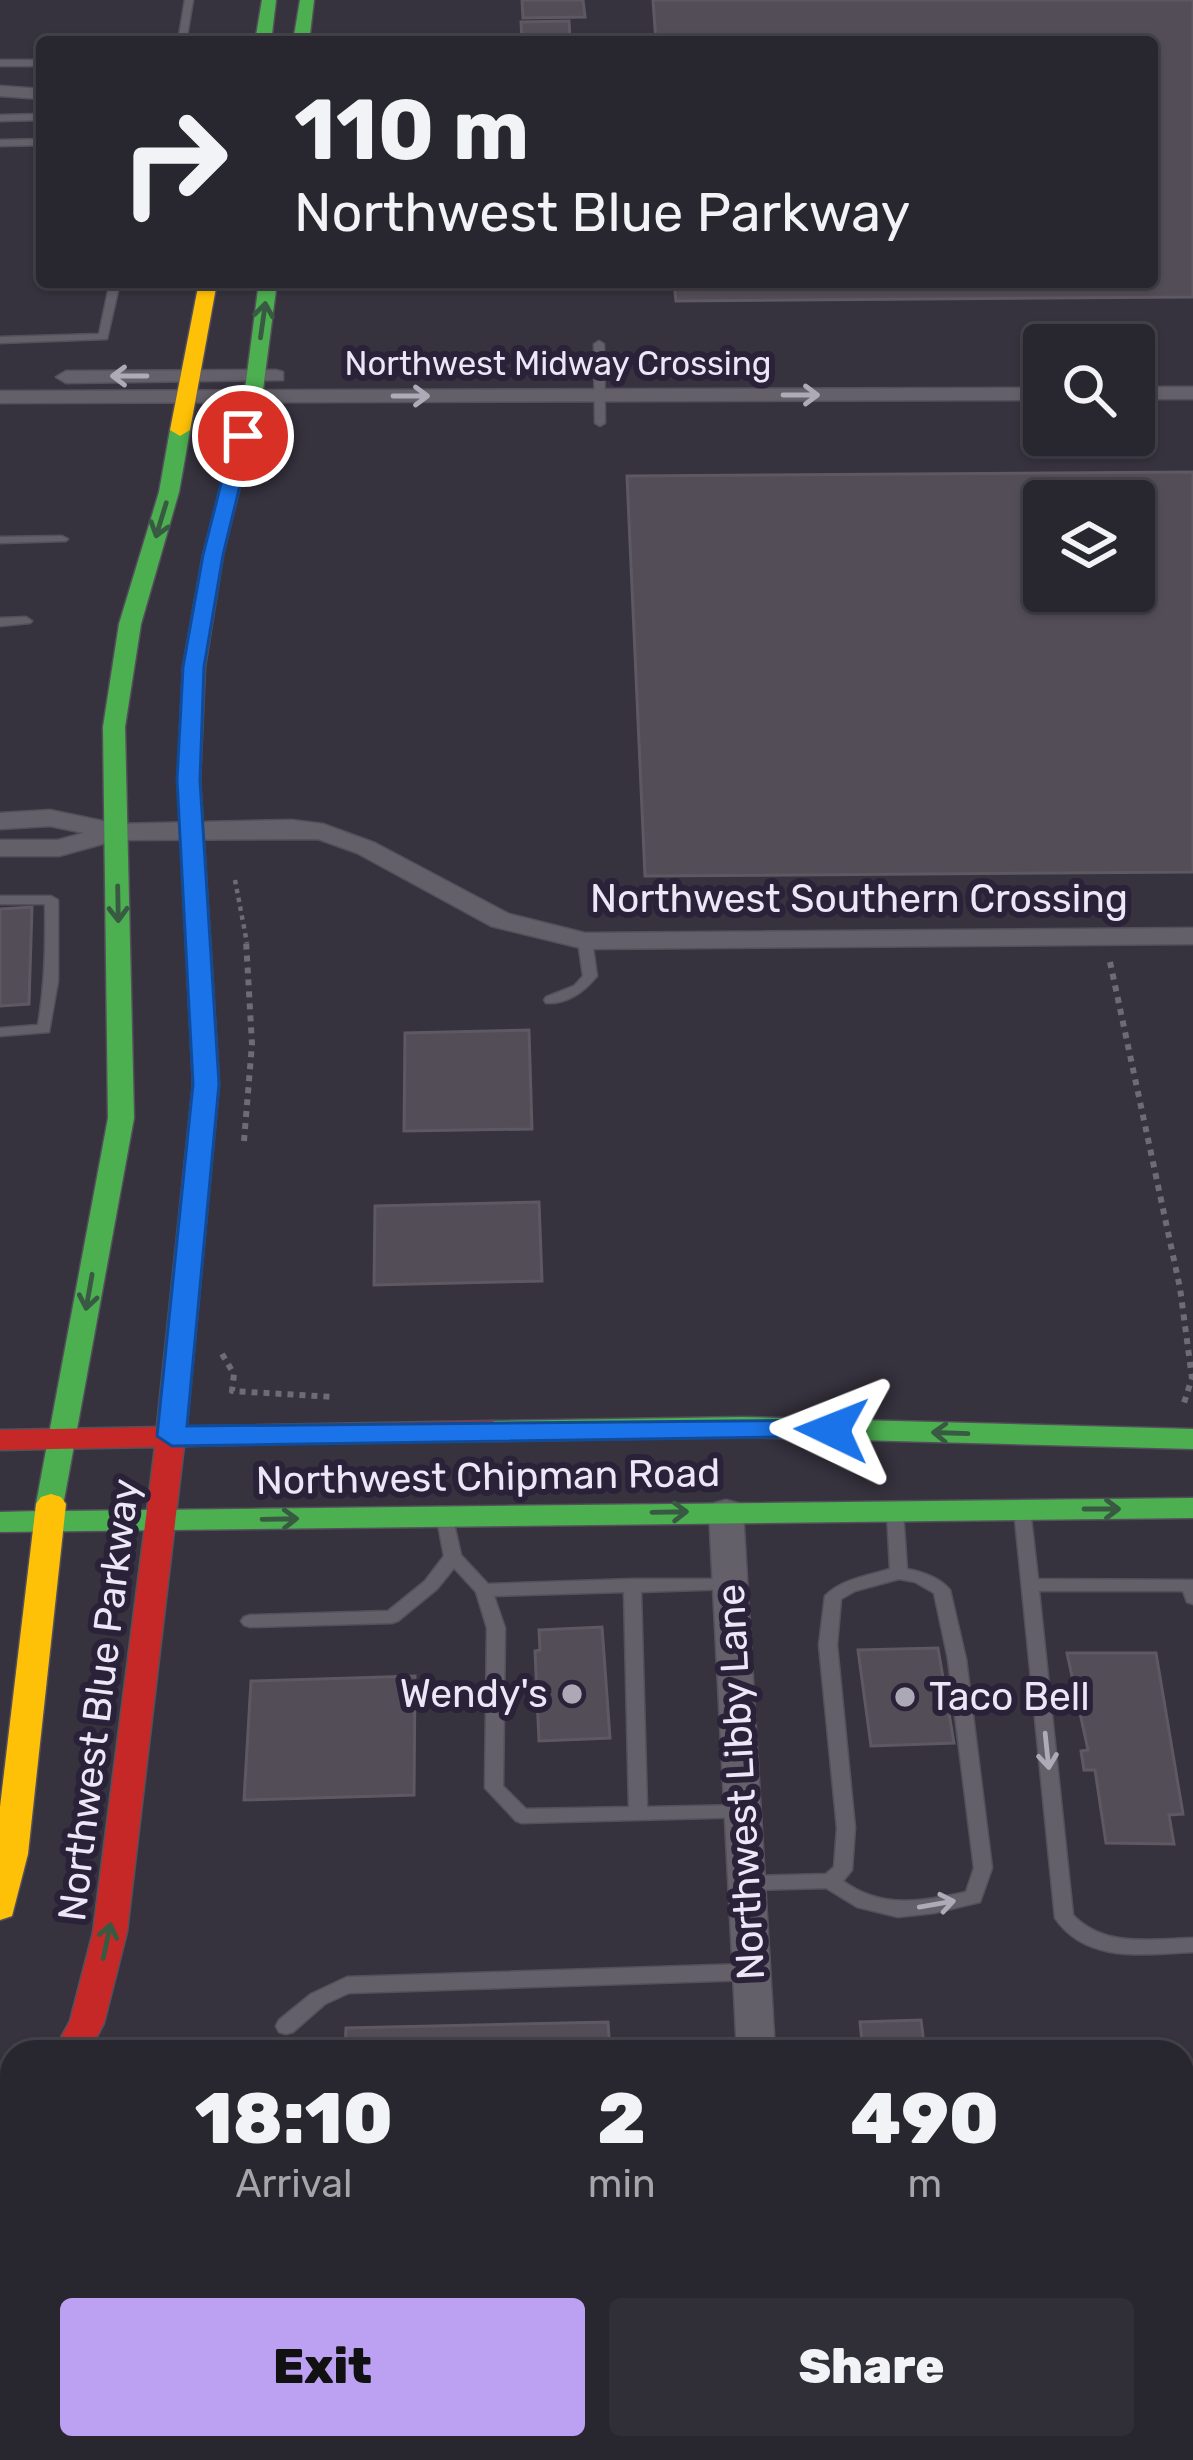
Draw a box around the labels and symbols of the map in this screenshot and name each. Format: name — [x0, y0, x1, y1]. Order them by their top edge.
one-way arrow — [252, 302, 275, 341]
street label: Northwest Midway Crossing — [344, 344, 772, 383]
one-way arrow — [110, 365, 149, 387]
one-way arrow — [781, 384, 820, 406]
pin — [192, 385, 294, 487]
one-way arrow — [391, 385, 430, 407]
one-way arrow — [148, 500, 170, 538]
street label: Northwest Southern Crossing — [590, 876, 1128, 922]
one-way arrow — [107, 884, 130, 923]
one-way arrow — [77, 1271, 99, 1310]
position arrow — [769, 1367, 895, 1493]
one-way arrow — [931, 1421, 970, 1444]
street label: Northwest Chipman Road — [255, 1450, 721, 1504]
street label: Northwest Blue Parkway — [49, 1476, 149, 1924]
one-way arrow — [1082, 1498, 1121, 1520]
one-way arrow — [650, 1501, 689, 1524]
one-way arrow — [260, 1508, 299, 1530]
street label: Northwest Libby Lane — [708, 1583, 774, 1981]
place label: Wendy's — [400, 1671, 548, 1717]
place label: Taco Bell — [929, 1674, 1090, 1720]
marker: Wendy's — [559, 1681, 585, 1707]
marker: Taco Bell — [892, 1684, 918, 1710]
one-way arrow — [1036, 1731, 1059, 1770]
one-way arrow — [917, 1892, 956, 1914]
one-way arrow — [96, 1923, 119, 1961]

